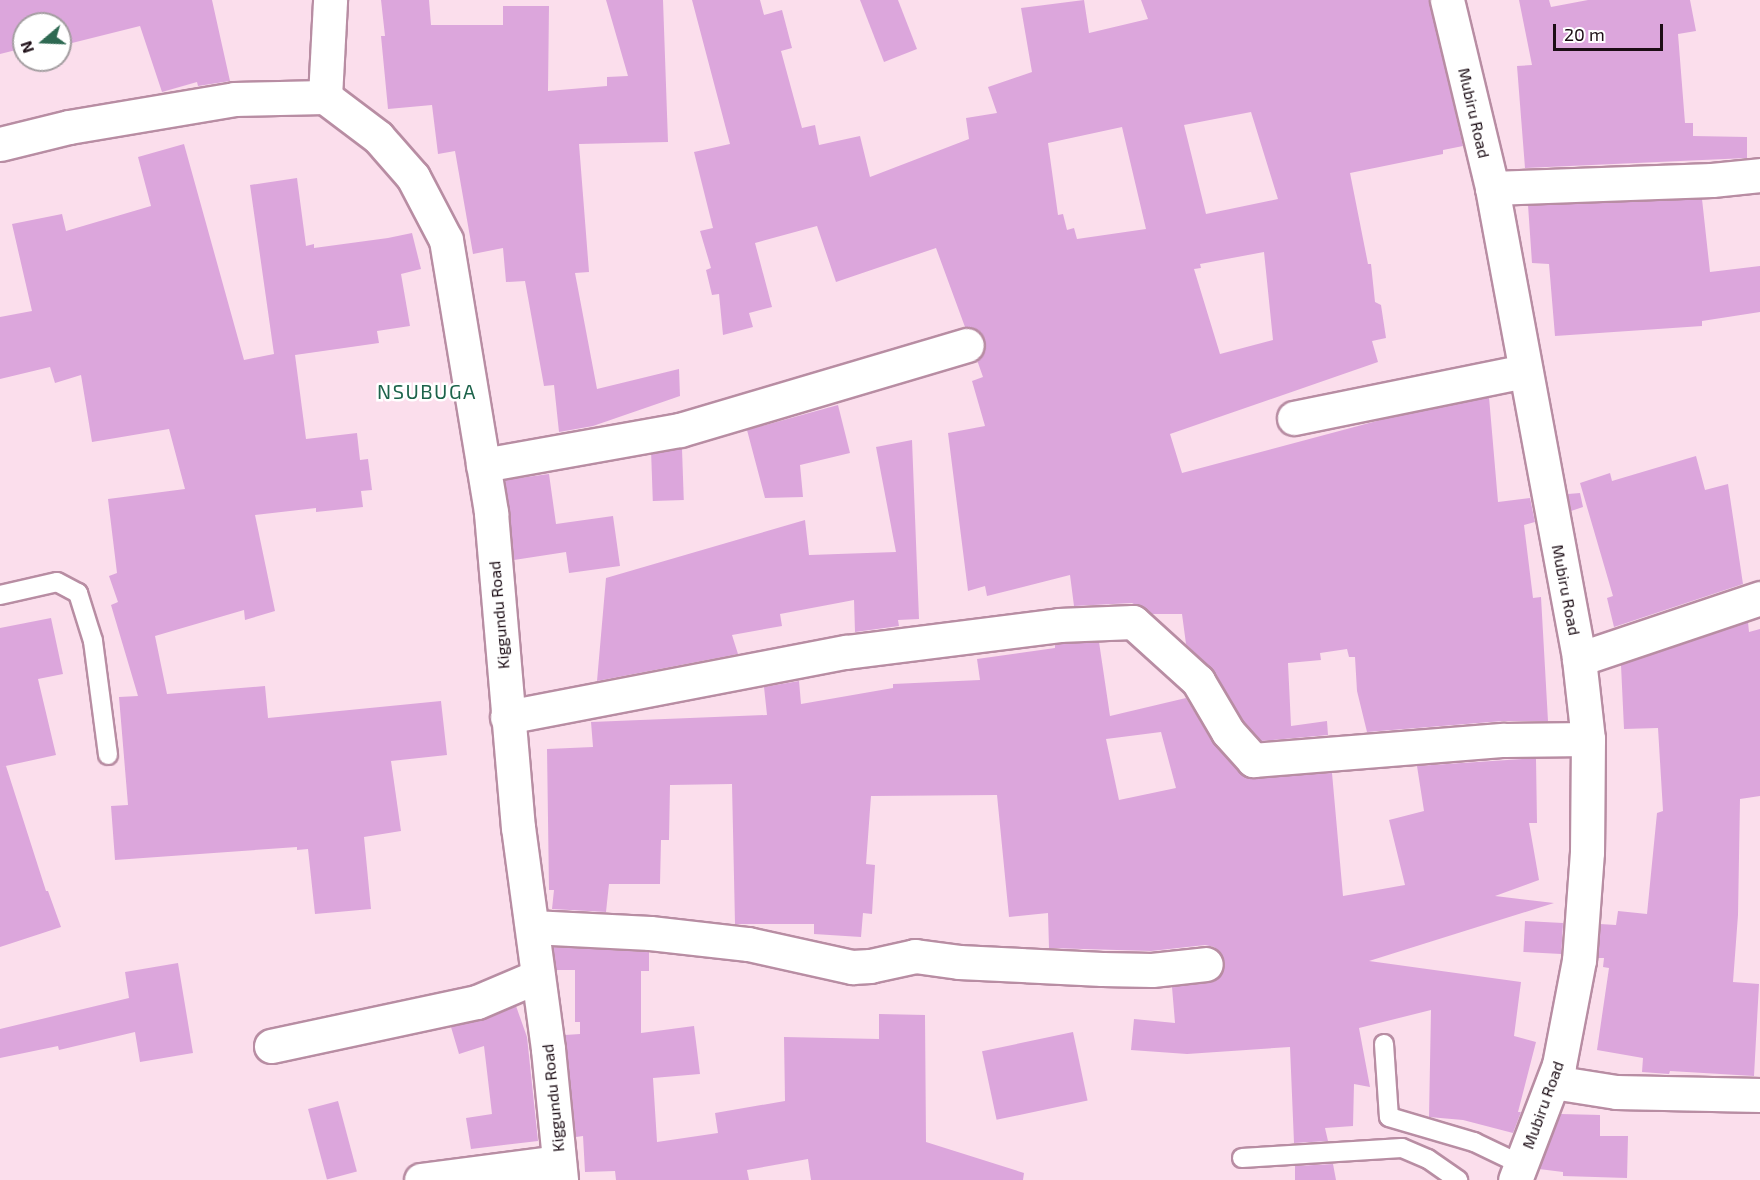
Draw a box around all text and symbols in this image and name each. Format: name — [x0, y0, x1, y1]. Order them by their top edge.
north arrow — [12, 12, 72, 72]
scale bar — [1556, 12, 1666, 50]
text: 20 m — [1564, 23, 1605, 45]
text: N — [16, 39, 37, 56]
street label: Mubiru Road — [1454, 66, 1494, 160]
district label: NSUBUGA — [377, 379, 477, 403]
street label: Mubiru Road — [1548, 543, 1584, 637]
street label: Kiggundu Road — [485, 560, 513, 670]
street label: Kiggundu Road — [538, 1043, 568, 1153]
street label: Mubiru Road — [1518, 1058, 1568, 1152]

